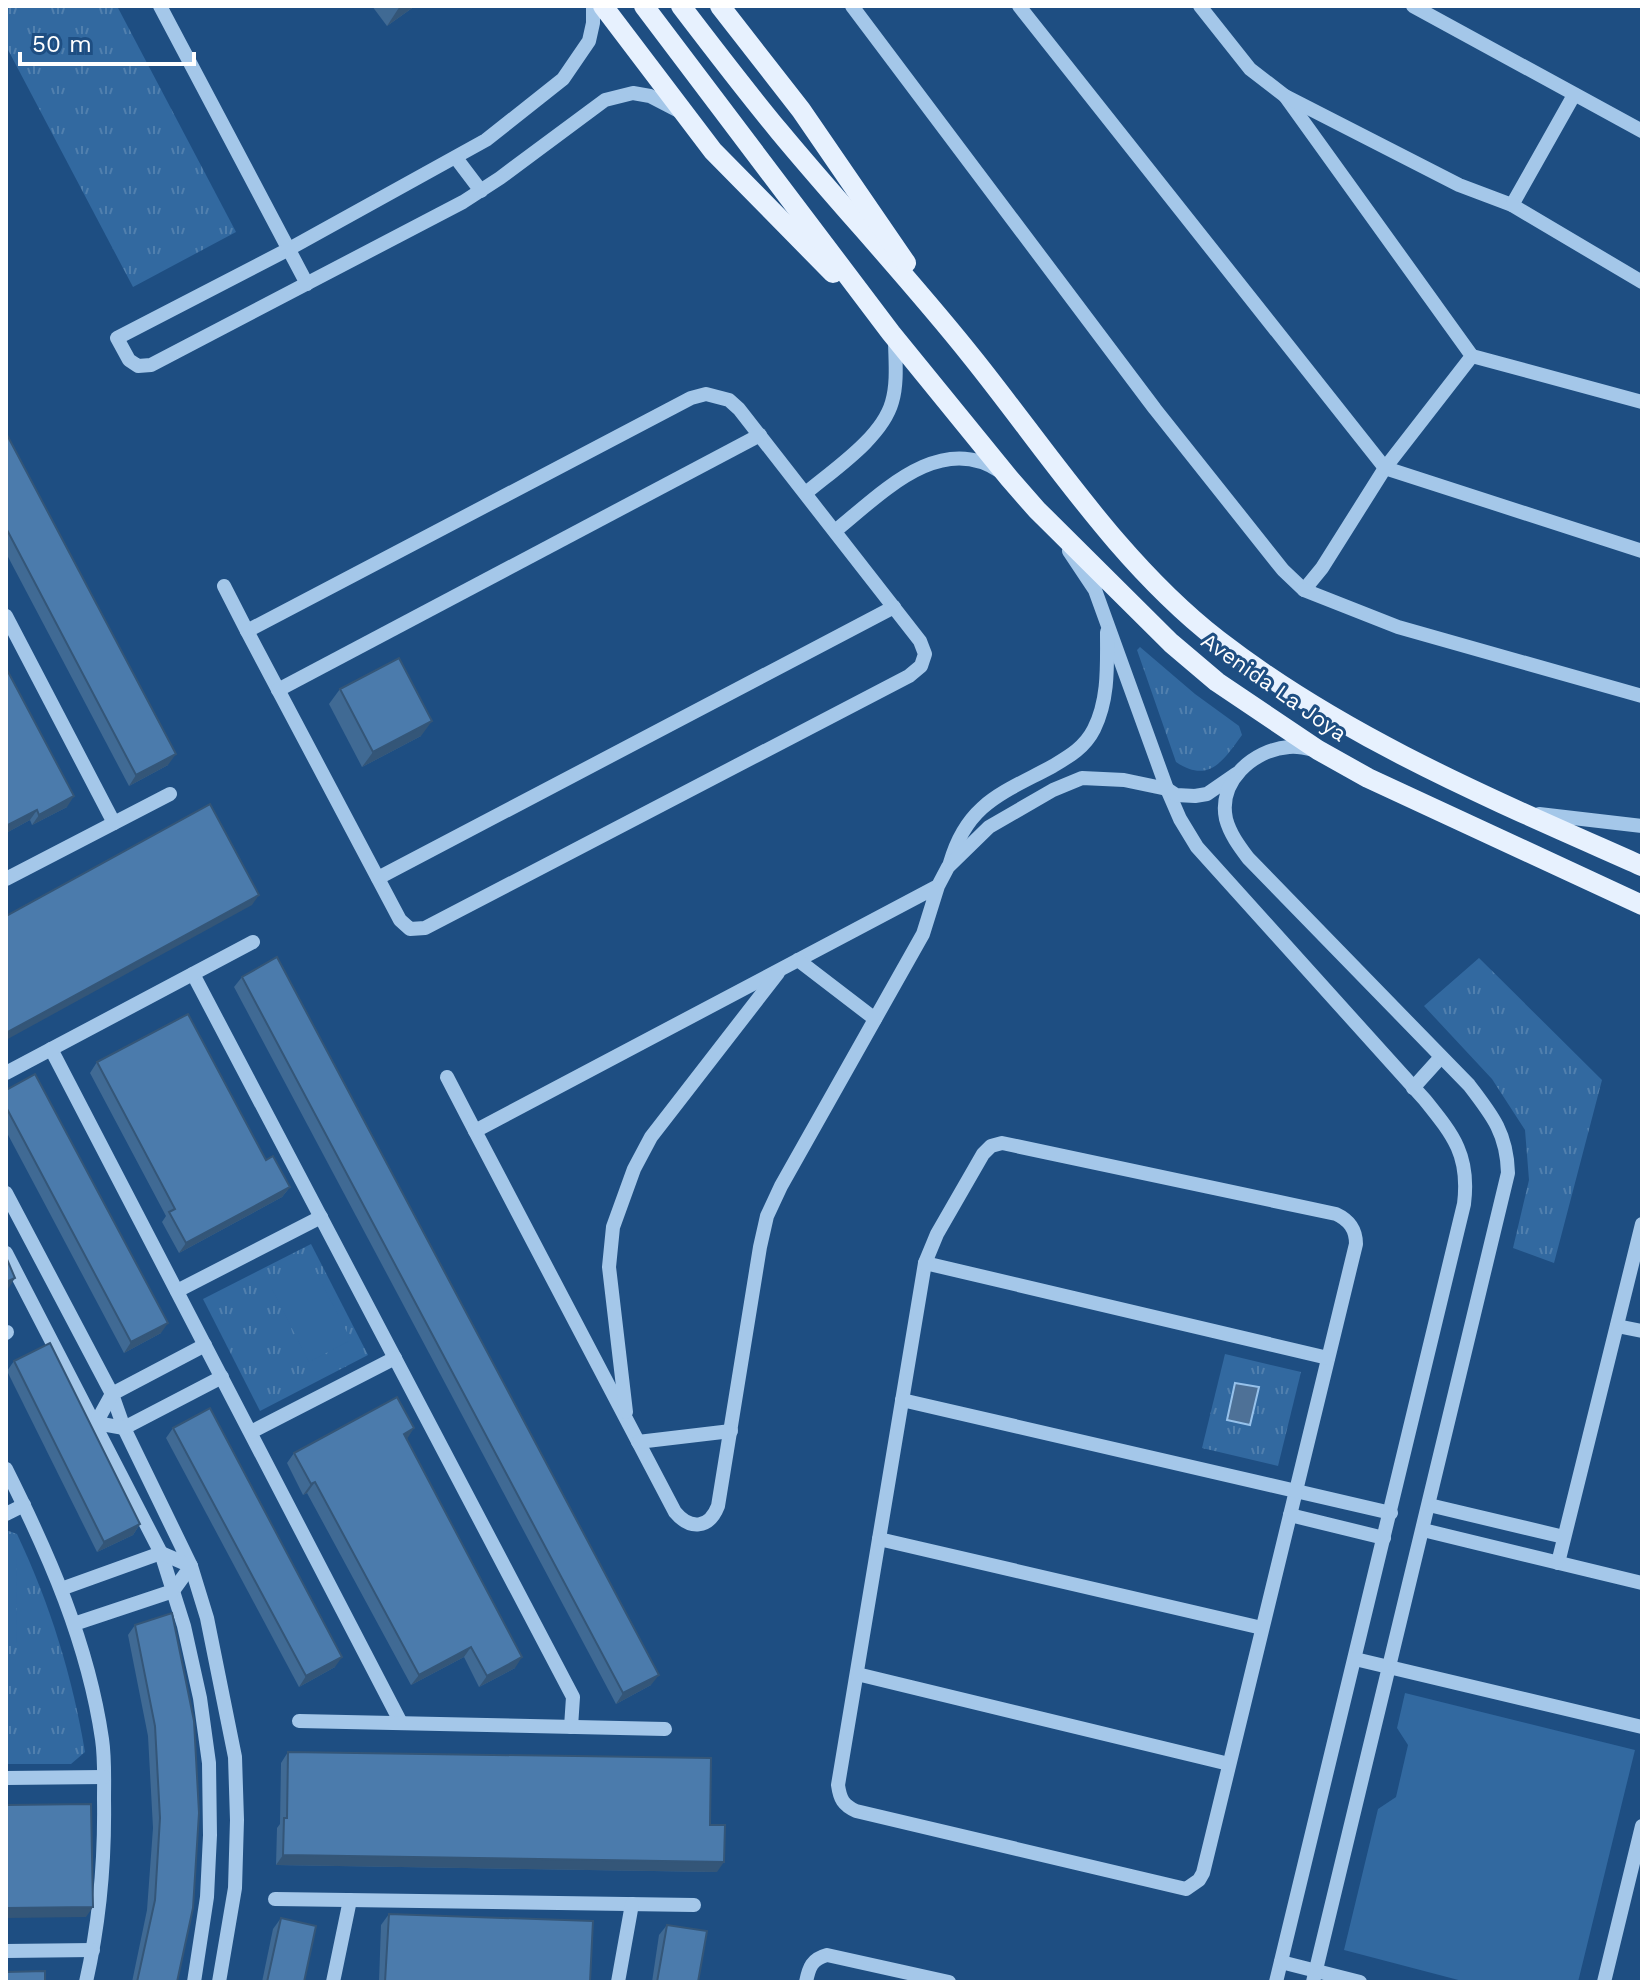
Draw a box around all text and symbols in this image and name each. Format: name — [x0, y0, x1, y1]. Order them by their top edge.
scale bar — [20, 16, 194, 66]
text: 50 m — [32, 30, 92, 58]
street label: Avenida La Joya — [1197, 628, 1351, 746]

